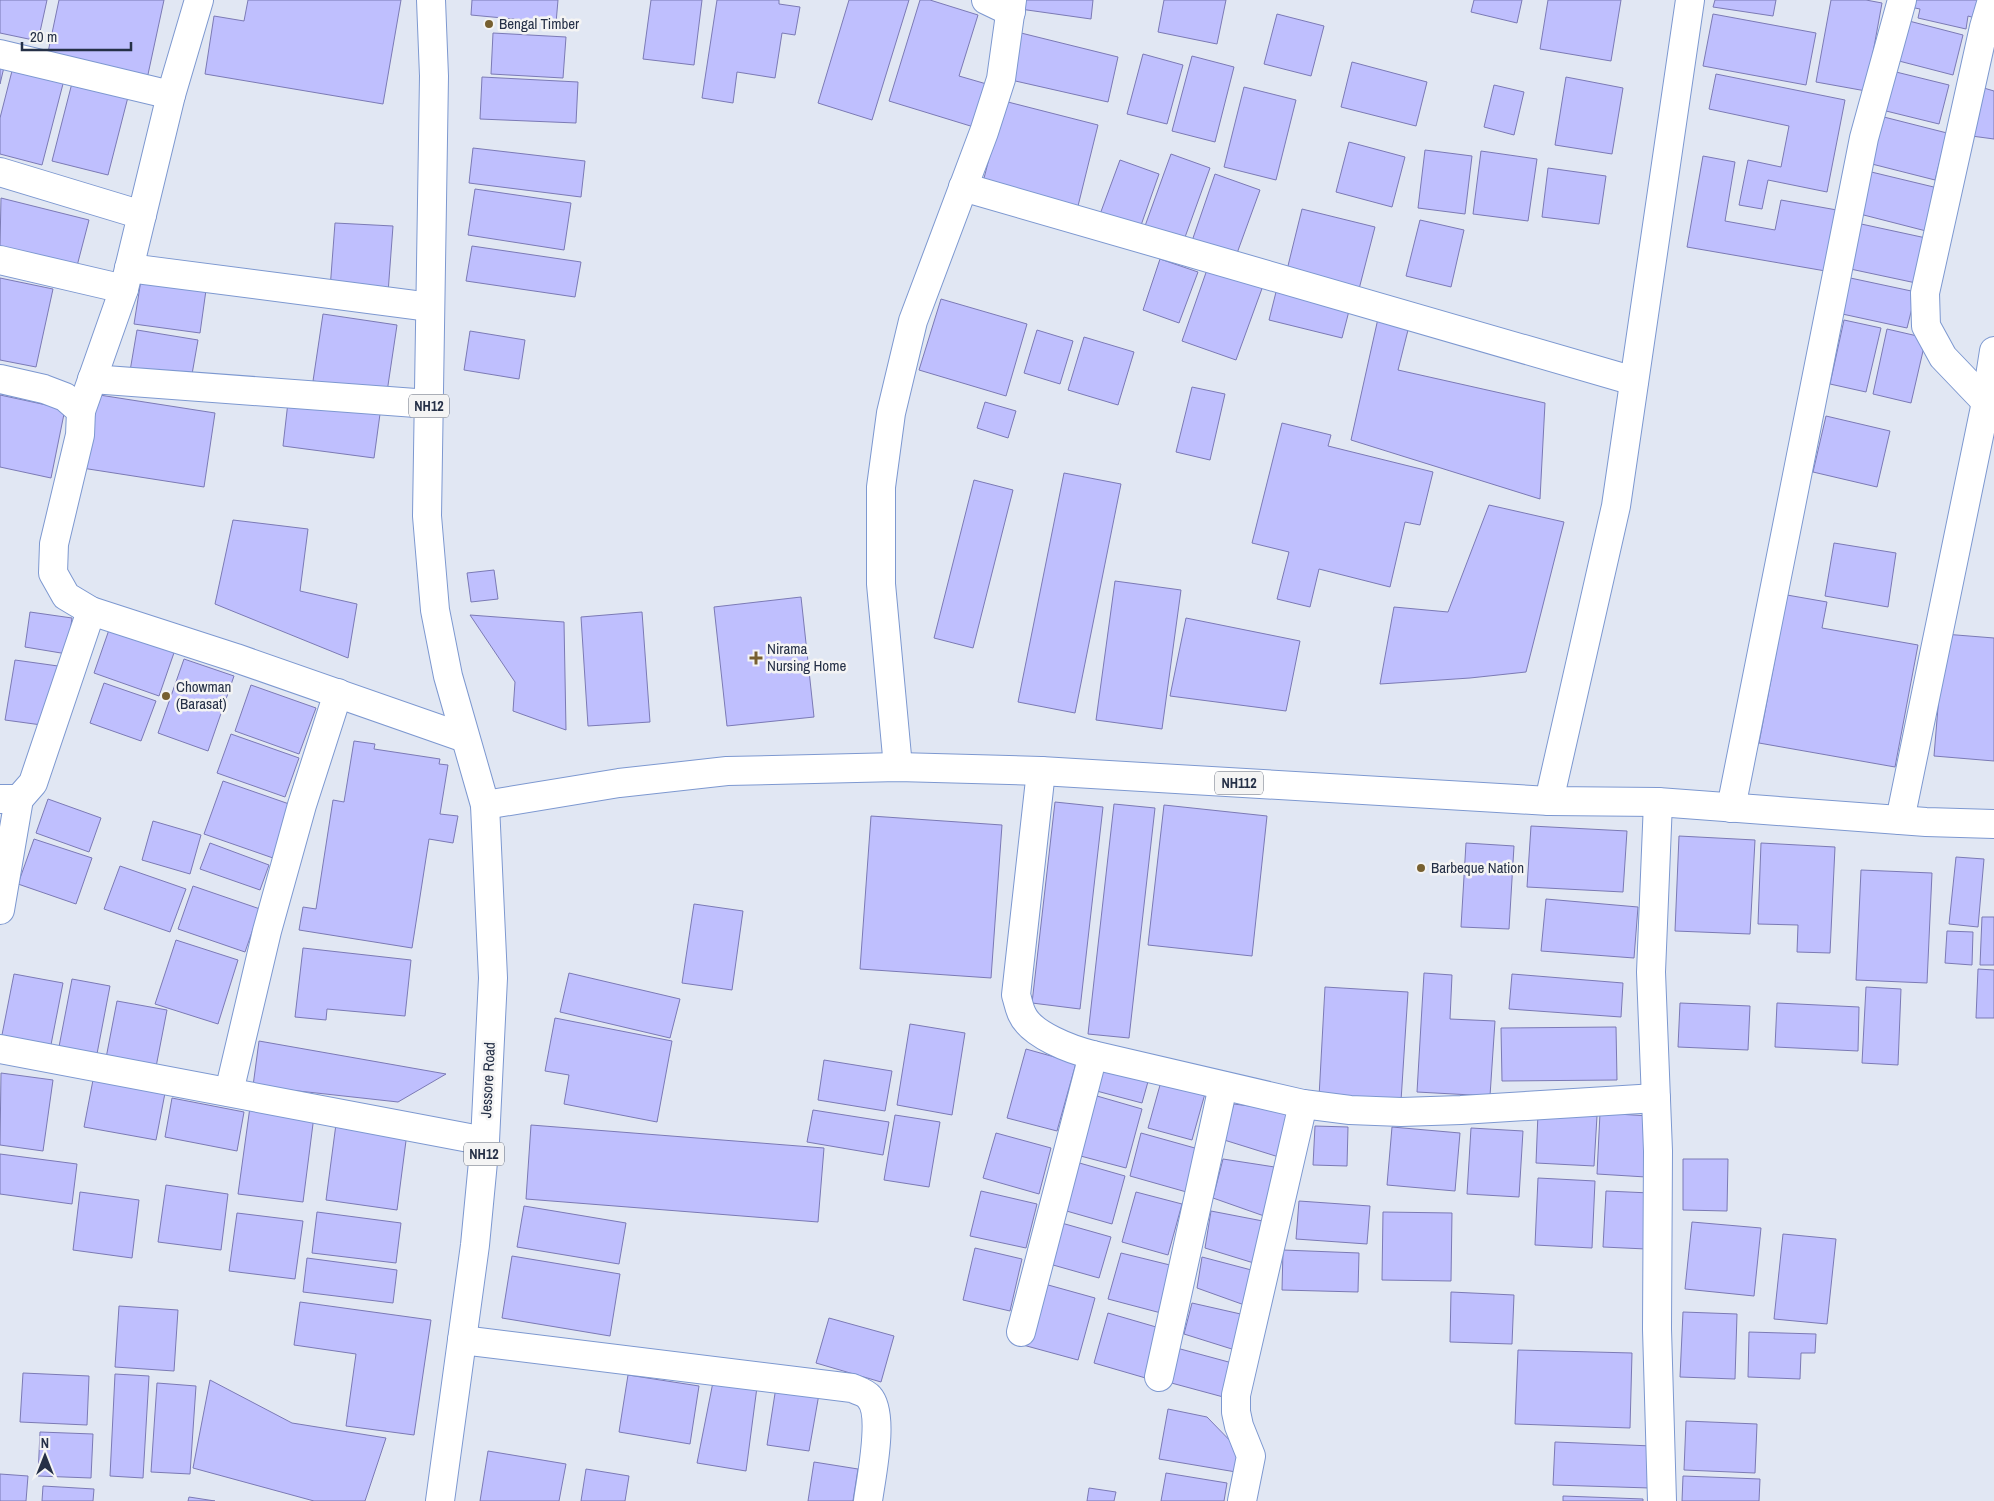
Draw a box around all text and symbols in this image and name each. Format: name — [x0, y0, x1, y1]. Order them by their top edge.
place label: Bengal Timber — [499, 13, 579, 34]
marker: Bengal Timber — [483, 18, 495, 30]
scale bar — [22, 20, 131, 52]
text: 20 m — [30, 26, 57, 47]
road number: NH12 — [409, 394, 449, 418]
place label: Nirama Nursing Home — [767, 638, 846, 676]
marker: Nirama Nursing Home — [749, 651, 763, 665]
place label: Chowman (Barasat) — [176, 676, 231, 714]
marker: Chowman (Barasat) — [160, 690, 172, 702]
road number: NH112 — [1215, 771, 1263, 794]
place label: Barbeque Nation — [1431, 857, 1524, 878]
marker: Barbeque Nation — [1415, 862, 1427, 874]
street label: Jessore Road — [475, 1042, 500, 1118]
road number: NH12 — [464, 1142, 504, 1166]
north arrow — [20, 1431, 70, 1481]
text: N — [41, 1434, 49, 1452]

